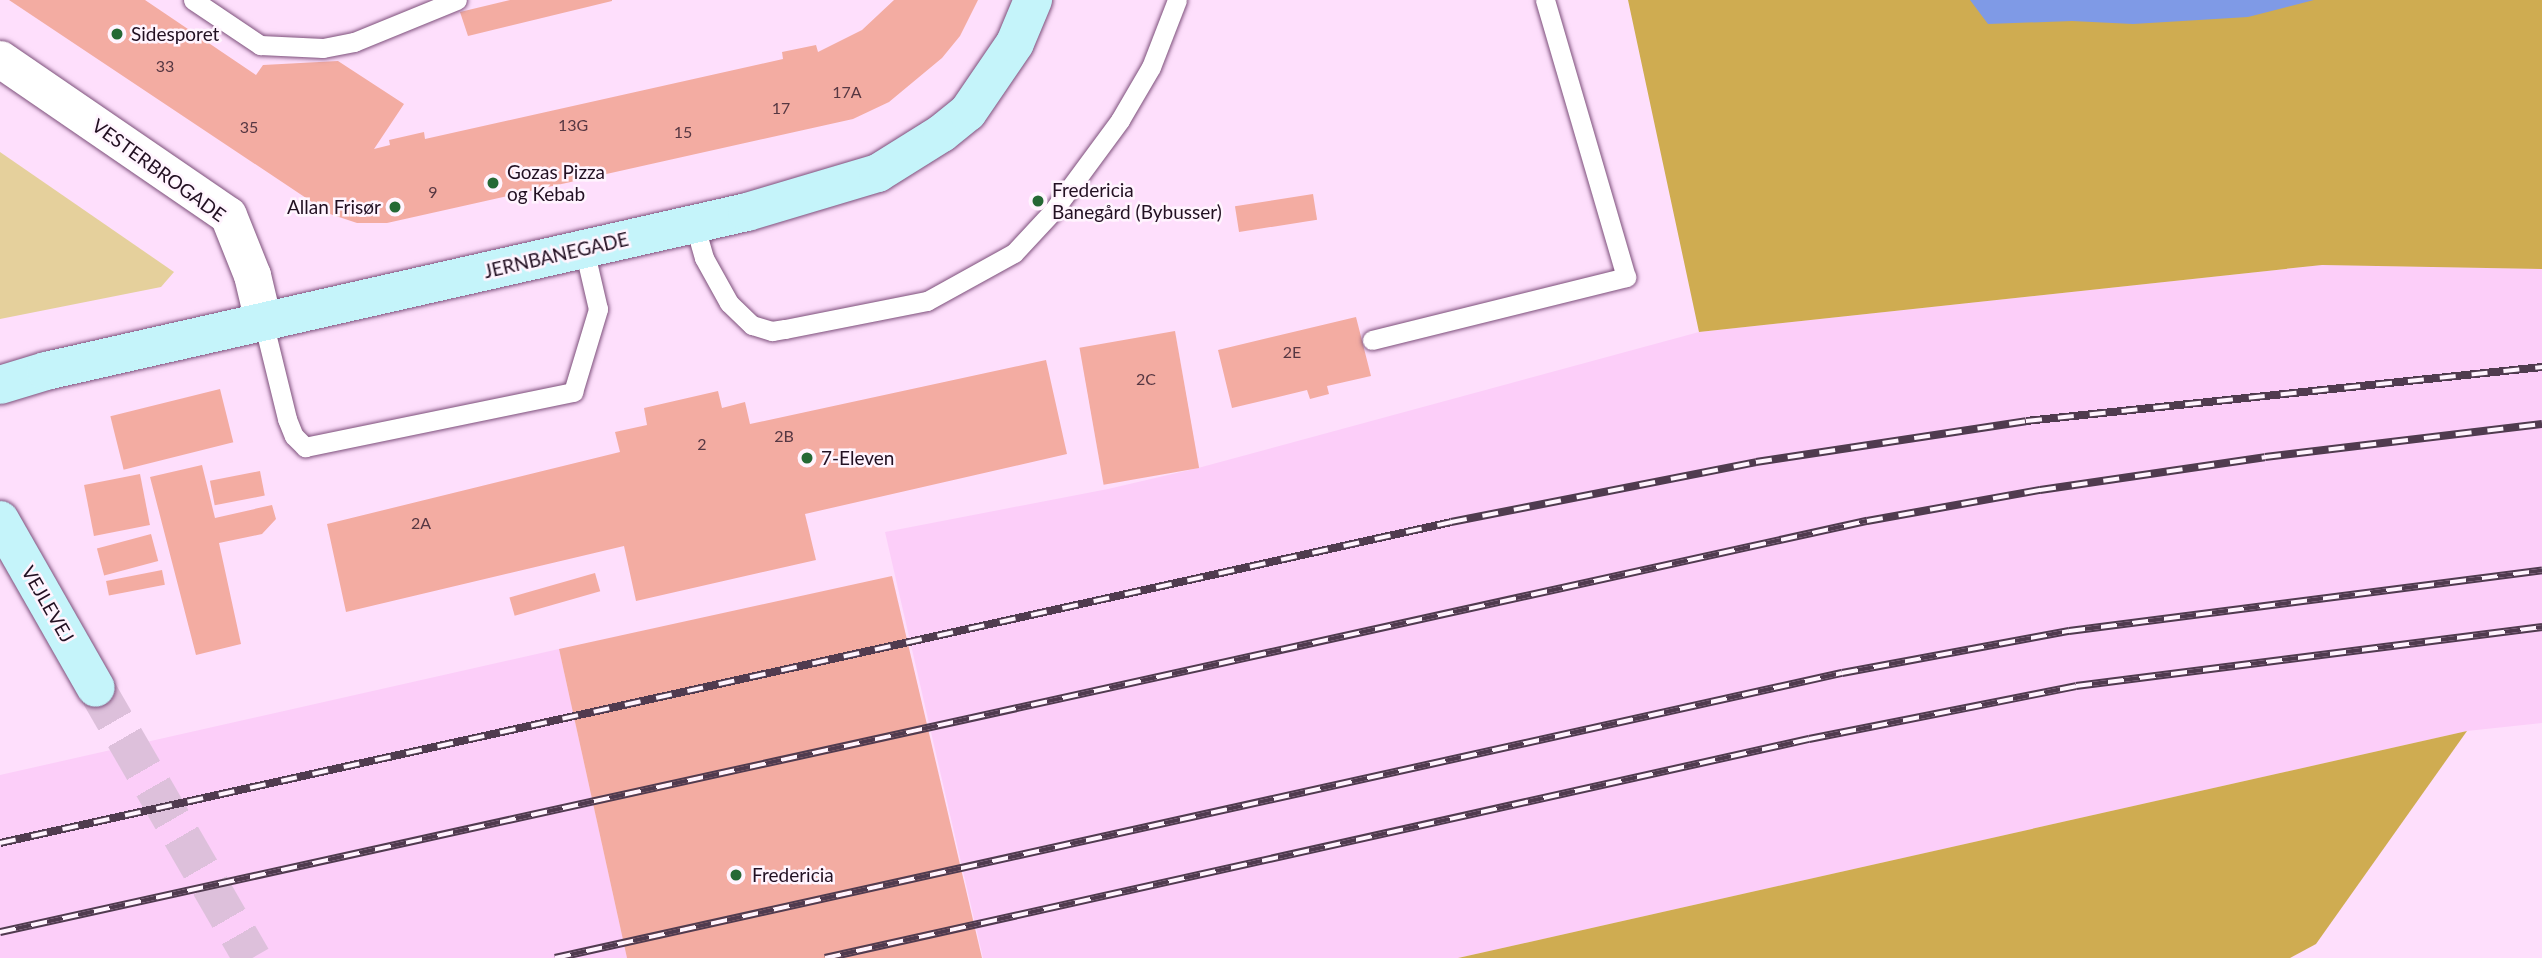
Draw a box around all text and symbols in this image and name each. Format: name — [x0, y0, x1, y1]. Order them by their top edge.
place label: Sidesporet — [131, 23, 219, 45]
marker: Sidesporet — [109, 26, 125, 42]
house number: 33 — [156, 56, 174, 76]
house number: 17A — [832, 82, 862, 102]
house number: 17 — [772, 98, 790, 118]
street label: VESTERBROGADE — [88, 114, 230, 226]
house number: 13G — [558, 115, 588, 135]
house number: 35 — [240, 117, 258, 137]
house number: 15 — [674, 122, 692, 142]
place label: Gozas Pizza og Kebab — [507, 161, 605, 205]
marker: Gozas Pizza og Kebab — [485, 175, 501, 191]
place label: Fredericia Banegård (Bybusser) — [1052, 179, 1222, 223]
house number: 9 — [428, 182, 438, 202]
marker: Fredericia Banegård (Bybusser) — [1030, 193, 1046, 209]
place label: Allan Frisør — [287, 196, 381, 218]
marker: Allan Frisør — [387, 199, 403, 215]
street label: JERNBANEGADE — [482, 227, 630, 283]
house number: 2E — [1283, 342, 1301, 362]
house number: 2C — [1136, 369, 1156, 389]
house number: 2B — [774, 426, 794, 446]
house number: 2 — [697, 434, 707, 454]
place label: 7-Eleven — [821, 447, 894, 469]
marker: 7-Eleven — [799, 450, 815, 466]
house number: 2A — [411, 513, 431, 533]
street label: VEJLEVEJ — [17, 562, 79, 646]
place label: Fredericia — [752, 864, 834, 886]
marker: Fredericia — [726, 865, 746, 885]

